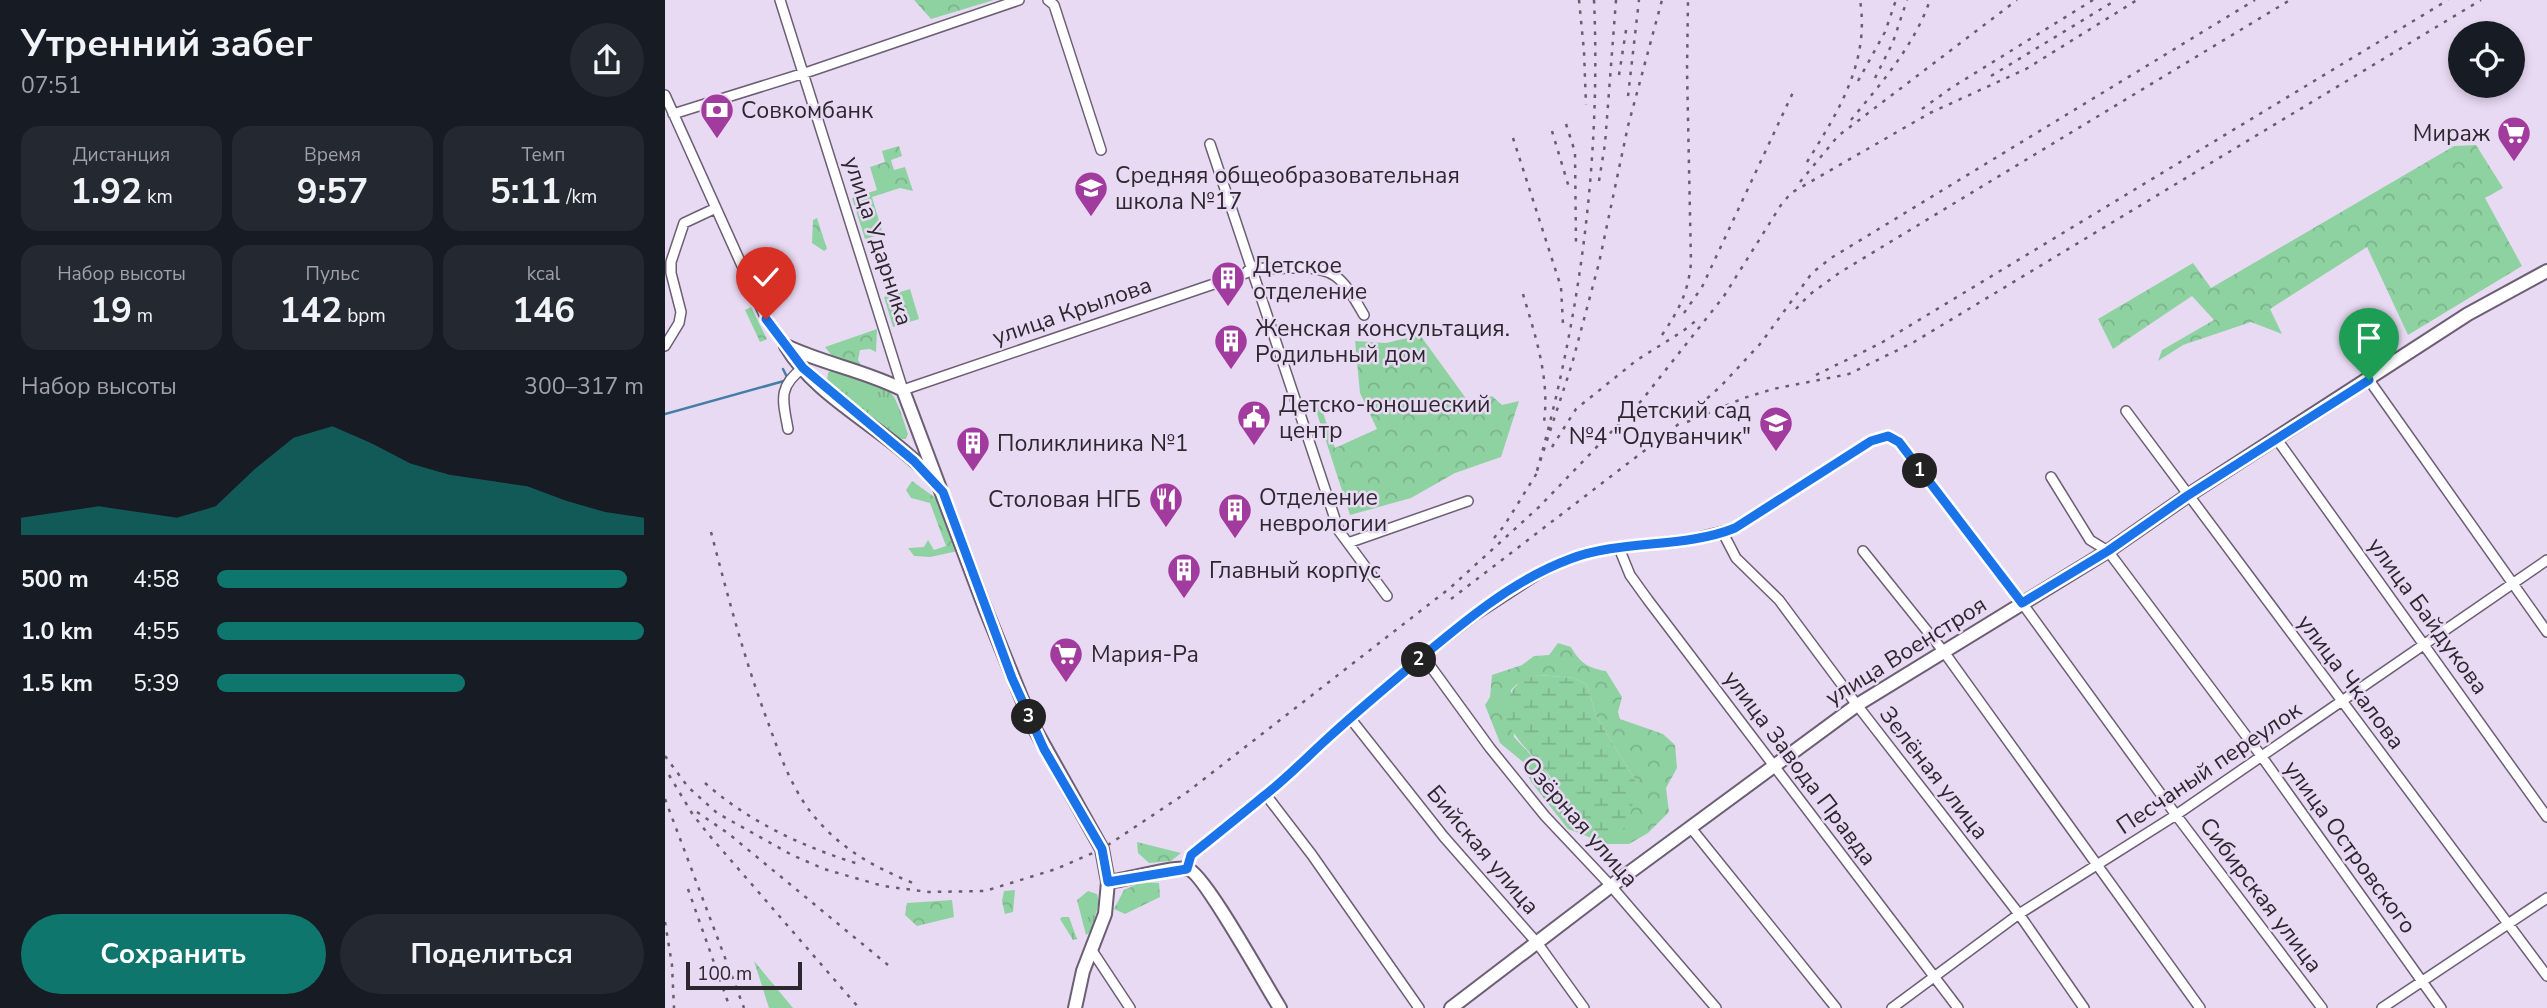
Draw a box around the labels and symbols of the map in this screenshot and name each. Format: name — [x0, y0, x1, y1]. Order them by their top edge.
bank icon: Совкомбанк — [698, 91, 736, 140]
place label: Совкомбанк — [741, 95, 874, 126]
supermarket icon: Мираж — [2495, 114, 2533, 163]
place label: Мираж — [2413, 118, 2491, 149]
street label: улица Ударника — [836, 153, 920, 329]
place label: Средняя общеобразовательная школа №17 — [1115, 160, 1460, 217]
school or university icon: Средняя общеобразовательная школа №17 — [1072, 169, 1110, 218]
pin — [736, 247, 796, 319]
place label: Детское отделение — [1253, 250, 1367, 307]
building icon: Детское отделение — [1209, 259, 1247, 308]
street label: улица Крылова — [988, 269, 1156, 353]
pin — [2339, 308, 2399, 380]
place label: Женская консультация. Родильный дом — [1255, 313, 1510, 370]
building icon: Женская консультация. Родильный дом — [1212, 322, 1250, 371]
place label: Детско-юношеский центр — [1279, 389, 1491, 446]
place label: Детский сад №4 "Одуванчик" — [1569, 395, 1751, 452]
public building icon: Детско-юношеский центр — [1235, 398, 1273, 447]
school or university icon: Детский сад №4 "Одуванчик" — [1757, 404, 1795, 453]
building icon: Поликлиника №1 — [954, 424, 992, 473]
place label: Поликлиника №1 — [997, 428, 1189, 459]
pin: 1 — [1903, 454, 1937, 489]
restaurant icon: Столовая НГБ — [1147, 480, 1185, 529]
place label: Отделение неврологии — [1259, 482, 1387, 539]
place label: Столовая НГБ — [988, 484, 1141, 515]
building icon: Отделение неврологии — [1216, 491, 1254, 540]
street label: улица Байдукова — [2361, 531, 2495, 701]
building icon: Главный корпус — [1165, 551, 1203, 600]
place label: Главный корпус — [1209, 555, 1381, 586]
street label: улица Военстроя — [1819, 589, 1993, 713]
street label: улица Чкалова — [2290, 608, 2412, 756]
supermarket icon: Мария-Ра — [1047, 635, 1085, 684]
place label: Мария-Ра — [1091, 639, 1199, 670]
pin: 2 — [1401, 642, 1437, 678]
street label: улица Завода Правда — [1716, 664, 1884, 872]
street label: Песчаный переулок — [2110, 694, 2308, 842]
pin: 3 — [1011, 700, 1047, 734]
street label: Зелёная улица — [1872, 700, 1996, 846]
street label: Озёрная улица — [1515, 750, 1645, 894]
street label: улица Островского — [2277, 754, 2423, 940]
street label: Бийская улица — [1420, 779, 1546, 921]
street label: Сибирская улица — [2192, 811, 2330, 979]
scale bar — [686, 959, 801, 991]

